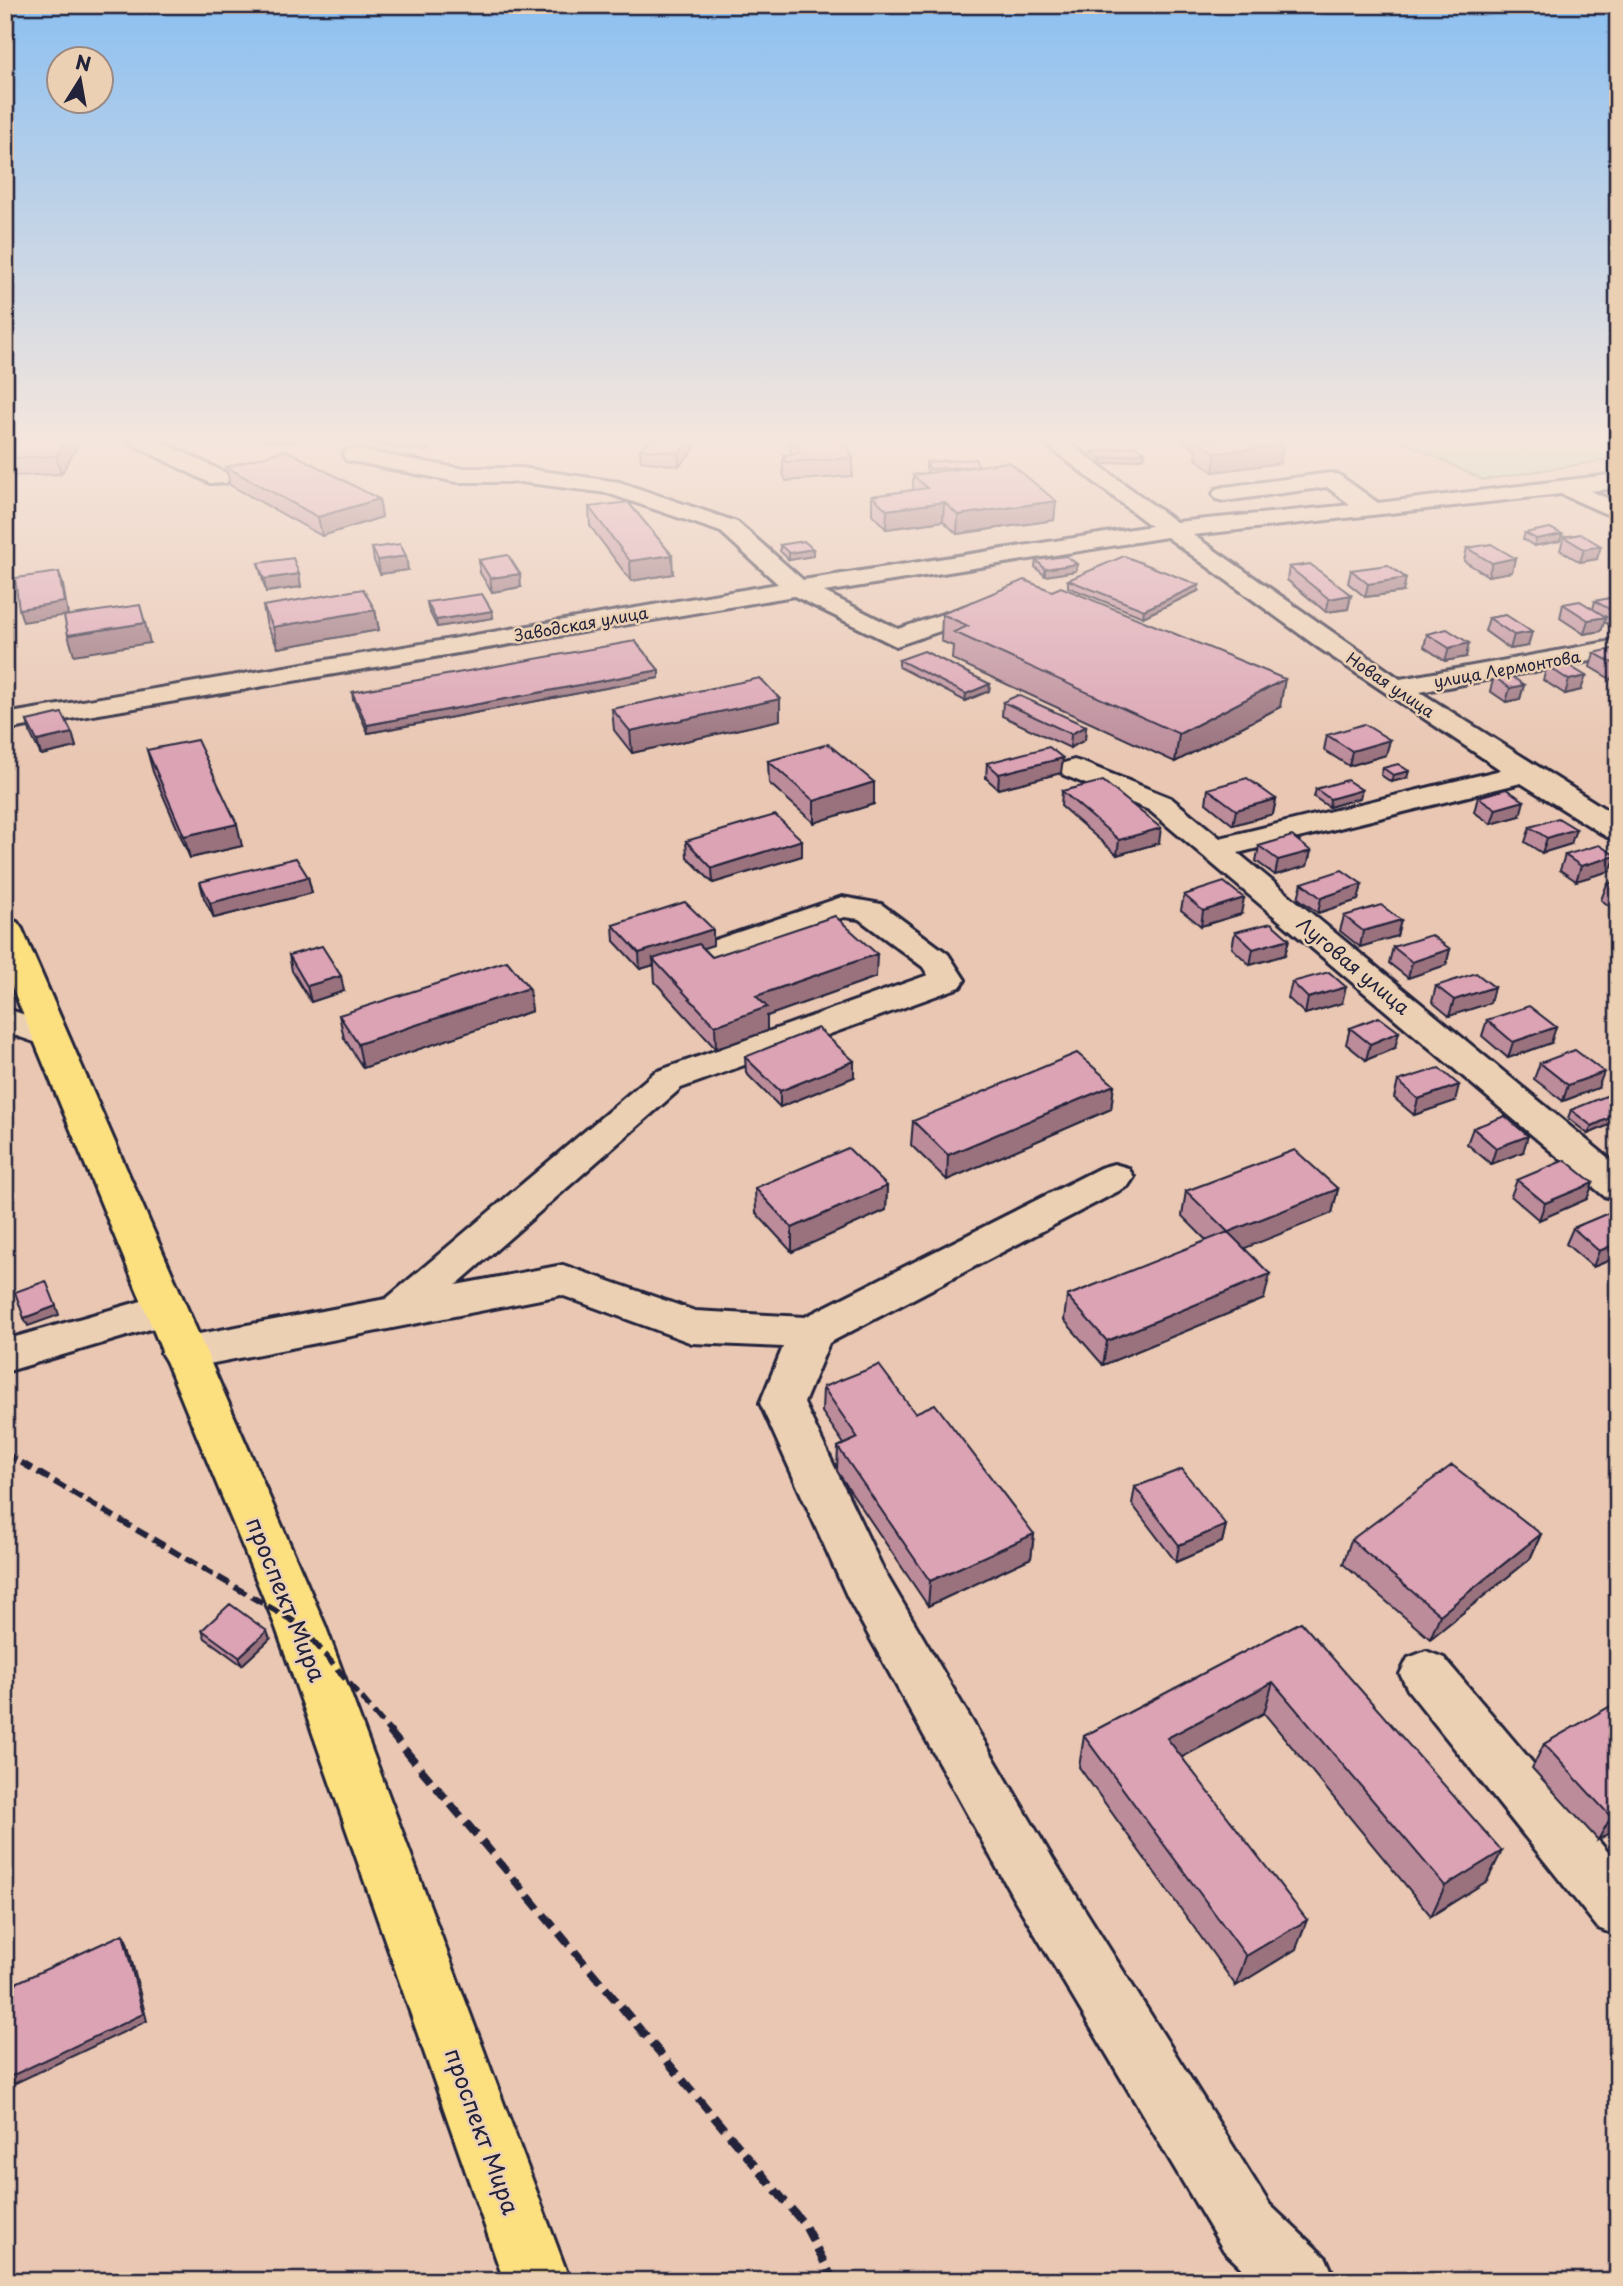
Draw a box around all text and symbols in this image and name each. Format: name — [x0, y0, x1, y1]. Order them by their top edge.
north arrow — [46, 46, 116, 116]
text: N — [73, 47, 93, 78]
street label: Заводская улица — [512, 599, 650, 647]
street label: улица Лермонтова — [1432, 643, 1582, 693]
street label: Новая улица — [1342, 646, 1440, 722]
street label: Луговая улица — [1291, 909, 1417, 1021]
street label: проспект Мира — [238, 1511, 336, 1687]
street label: проспект Мира — [437, 2043, 530, 2220]

